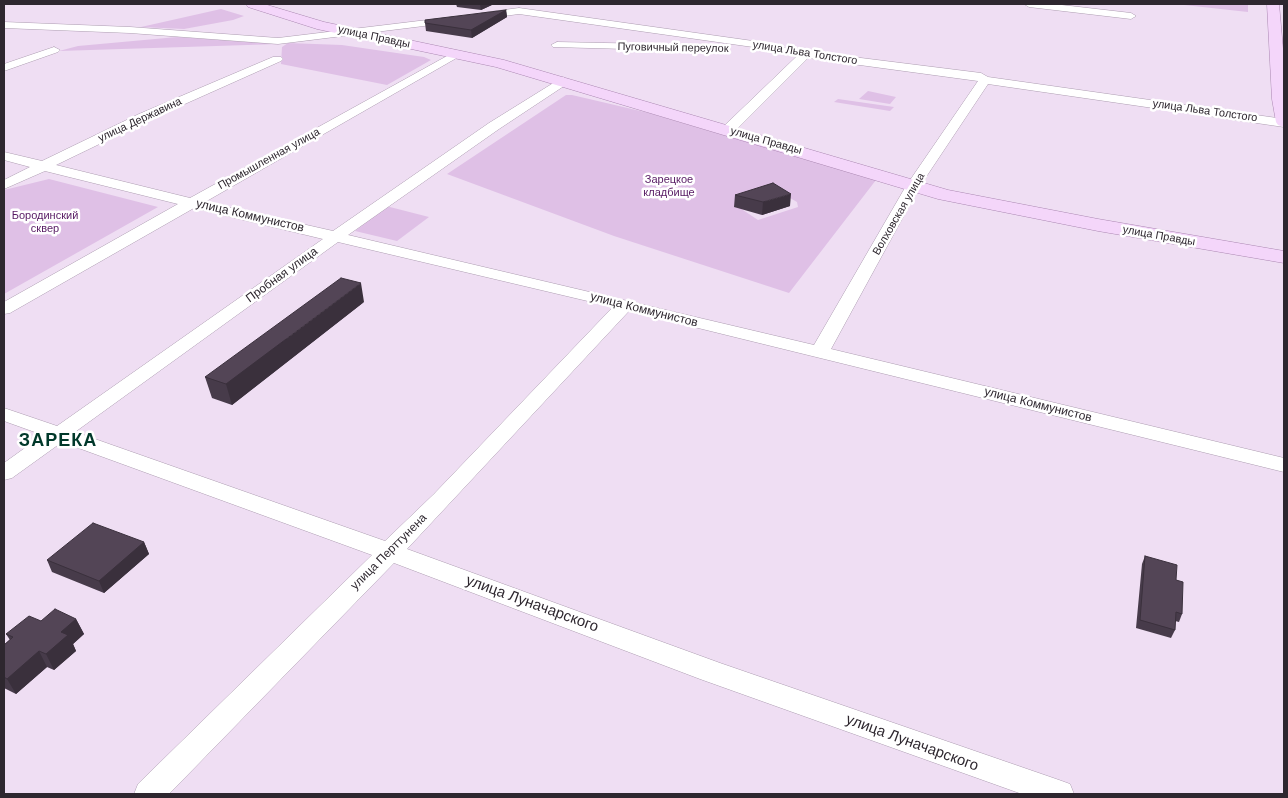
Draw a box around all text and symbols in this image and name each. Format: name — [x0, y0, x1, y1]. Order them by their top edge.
street label: улица Правды — [337, 23, 411, 51]
street label: улица Льва Толстого — [752, 38, 858, 68]
street label: Пуговичный переулок — [617, 40, 729, 56]
street label: улица Державина — [96, 95, 184, 145]
street label: улица Льва Толстого — [1152, 97, 1258, 125]
street label: Промышленная улица — [216, 125, 322, 193]
street label: улица Правды — [729, 125, 803, 157]
street label: Волховская улица — [870, 171, 928, 257]
park label: Зарецкое кладбище — [643, 173, 695, 199]
street label: улица Коммунистов — [195, 197, 305, 235]
park label: Бородинский сквер — [12, 209, 78, 235]
street label: улица Правды — [1122, 223, 1196, 249]
street label: Пробная улица — [243, 244, 321, 306]
street label: улица Коммунистов — [589, 290, 699, 330]
street label: улица Коммунистов — [983, 385, 1093, 425]
district label: ЗАРЕКА — [18, 430, 98, 452]
street label: улица Перттунена — [348, 511, 430, 593]
street label: улица Луначарского — [463, 572, 601, 636]
street label: улица Луначарского — [843, 711, 981, 775]

